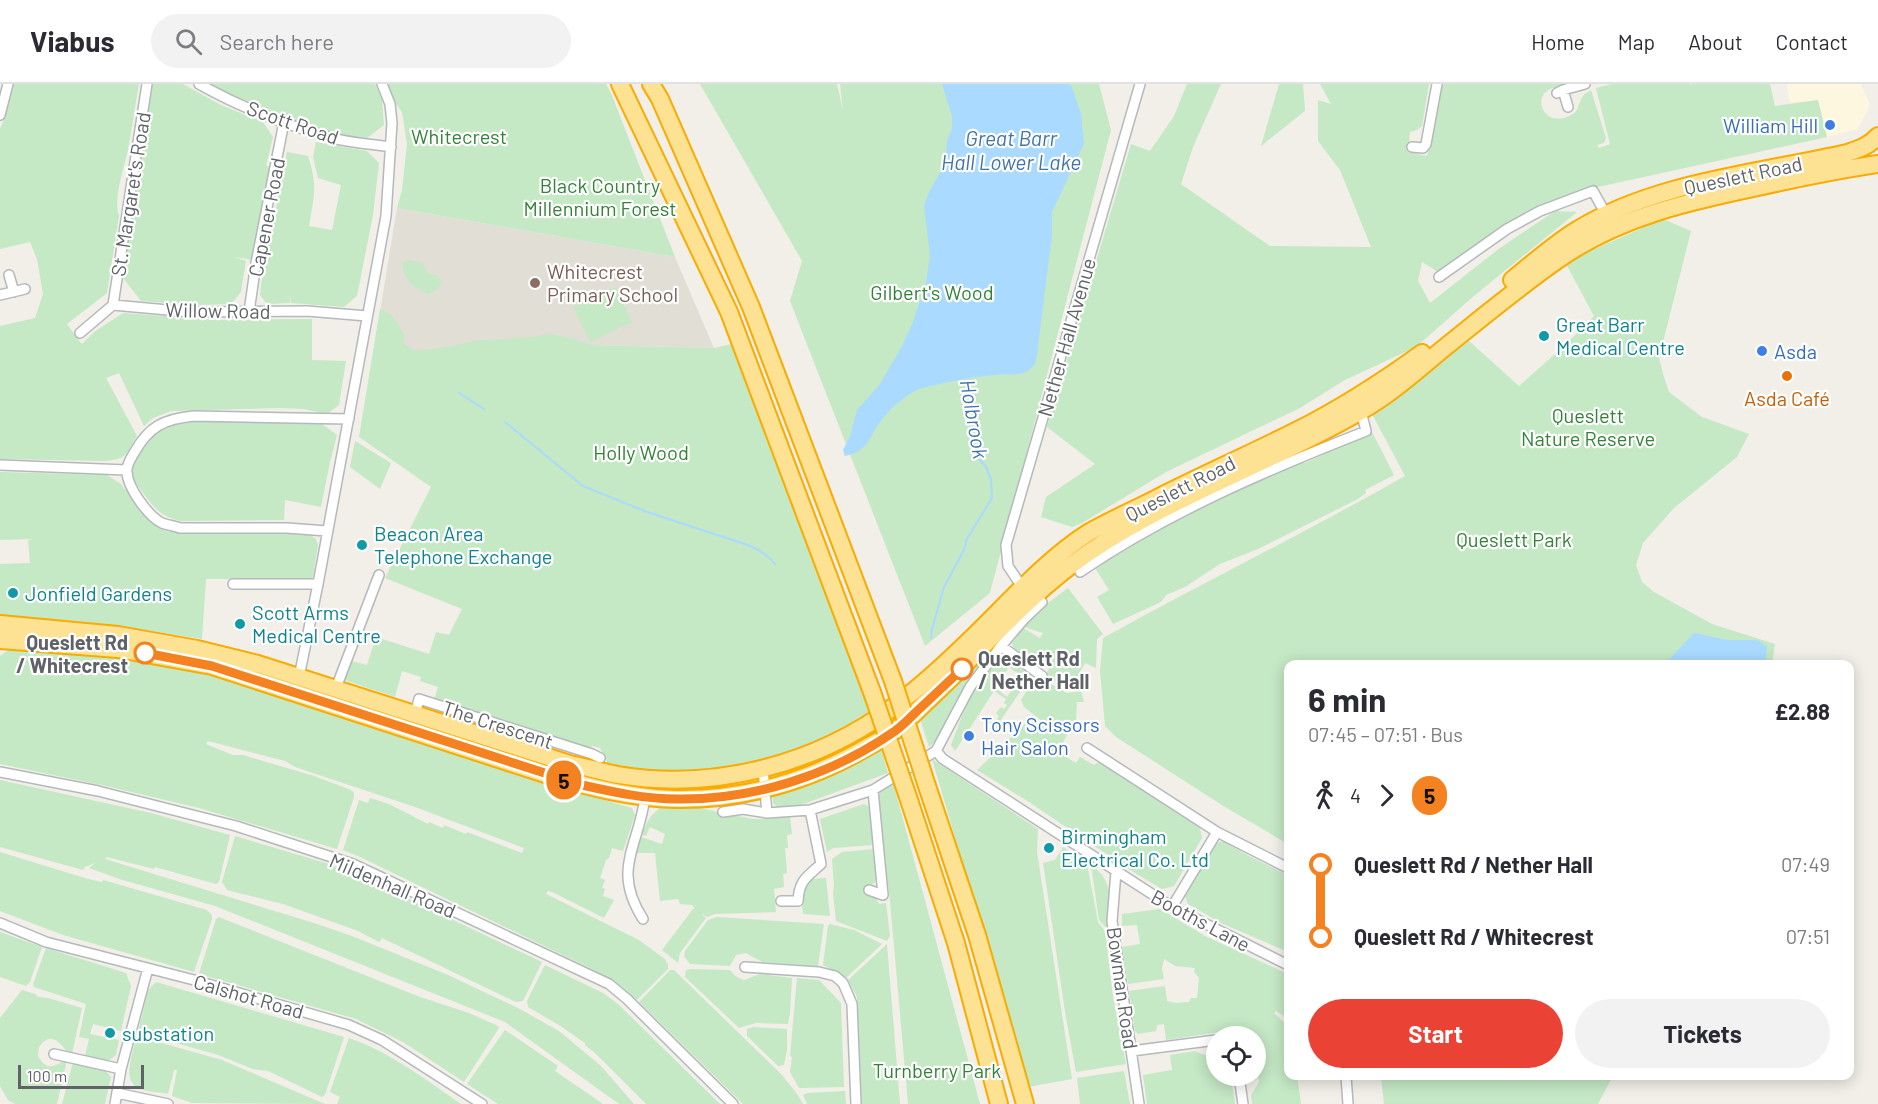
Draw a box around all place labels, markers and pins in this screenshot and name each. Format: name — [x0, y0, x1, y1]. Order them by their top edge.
place label: William Hill — [1723, 113, 1818, 137]
marker: William Hill — [1823, 118, 1837, 132]
place label: Whitecrest Primary School — [547, 259, 678, 306]
marker: Whitecrest Primary School — [528, 276, 542, 290]
place label: Great Barr Medical Centre — [1556, 312, 1685, 359]
marker: Great Barr Medical Centre — [1537, 329, 1551, 343]
place label: Asda — [1774, 339, 1817, 363]
marker: Asda — [1755, 344, 1769, 358]
marker: Asda Café — [1780, 369, 1794, 383]
place label: Asda Café — [1744, 386, 1830, 410]
place label: Beacon Area Telephone Exchange — [374, 521, 553, 568]
marker: Beacon Area Telephone Exchange — [355, 538, 369, 552]
place label: Jonfield Gardens — [25, 581, 172, 605]
marker: Jonfield Gardens — [6, 586, 20, 600]
place label: Scott Arms Medical Centre — [252, 600, 381, 647]
marker: Scott Arms Medical Centre — [233, 617, 247, 631]
place label: Queslett Rd / Whitecrest — [16, 630, 128, 677]
marker: Queslett Rd / Whitecrest — [134, 642, 156, 664]
place label: Queslett Rd / Nether Hall — [978, 646, 1089, 693]
marker: Queslett Rd / Nether Hall — [951, 658, 973, 680]
place label: Tony Scissors Hair Salon — [981, 712, 1100, 759]
marker: Tony Scissors Hair Salon — [962, 729, 976, 743]
place label: Birmingham Electrical Co. Ltd — [1061, 824, 1209, 871]
marker: Birmingham Electrical Co. Ltd — [1042, 841, 1056, 855]
place label: substation — [122, 1021, 214, 1045]
marker: substation — [103, 1026, 117, 1040]

